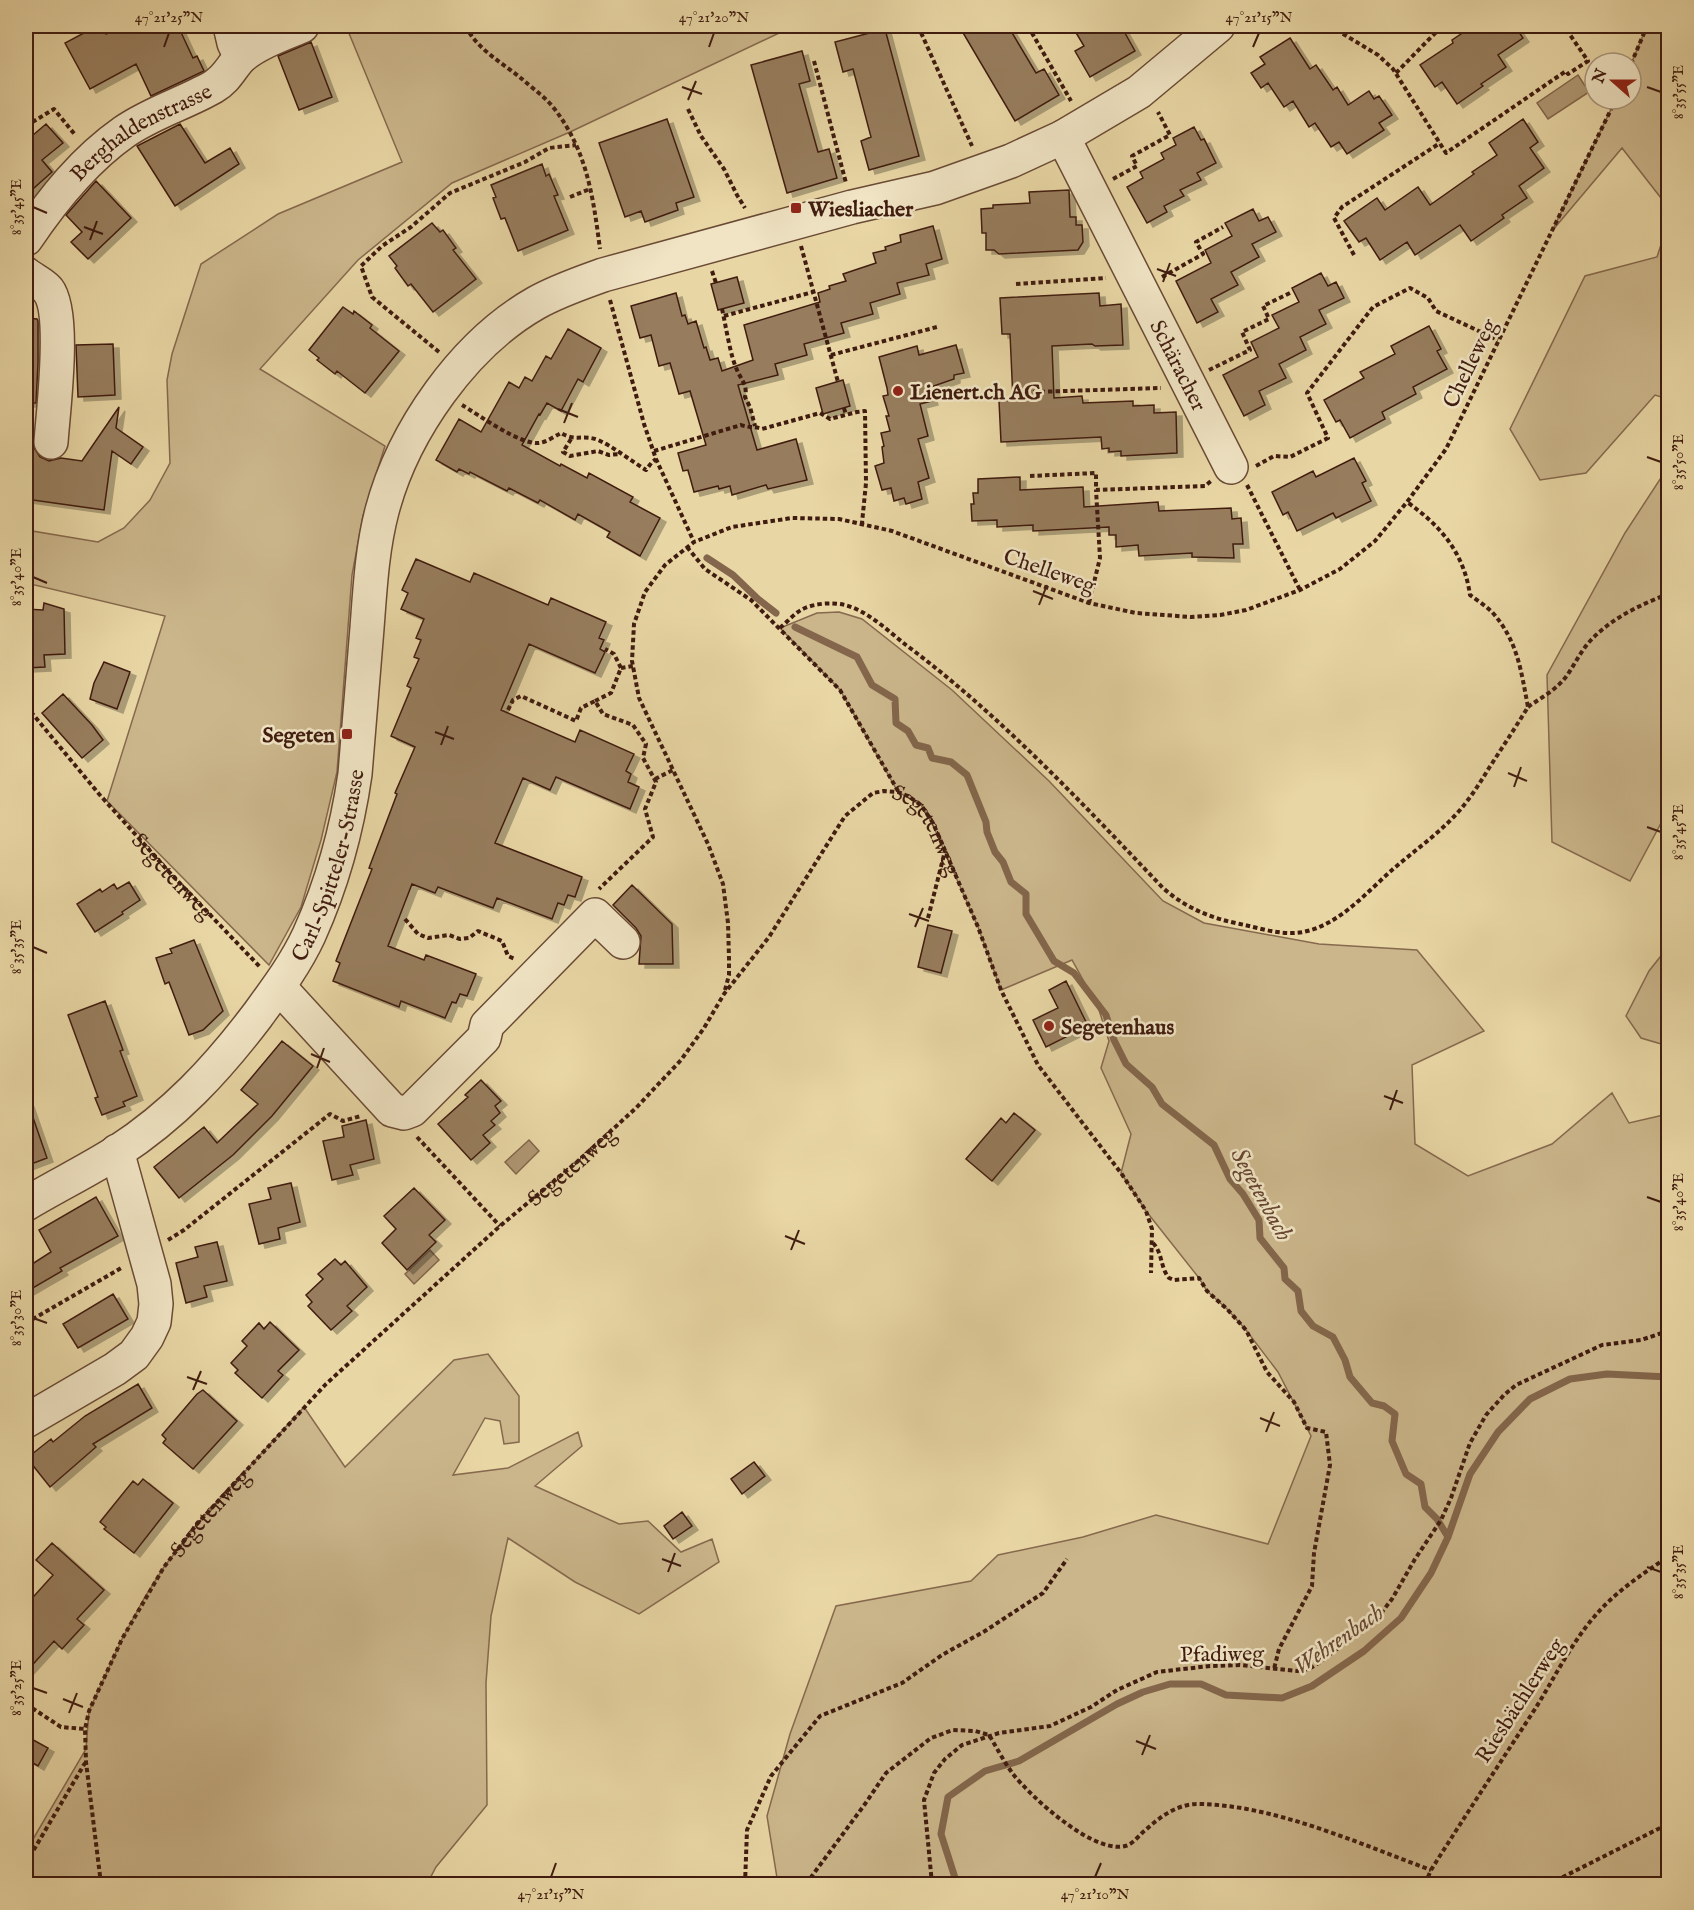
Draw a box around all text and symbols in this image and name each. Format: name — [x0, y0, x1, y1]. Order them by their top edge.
text: 47°21'25"N — [135, 8, 203, 27]
text: 47°21'20"N — [679, 8, 749, 27]
text: 47°21'15"N — [1226, 8, 1292, 27]
north arrow — [1583, 51, 1643, 111]
text: 8°35'55"E — [1669, 65, 1688, 119]
text: N — [1589, 66, 1613, 87]
street label: Berghaldenstrasse — [65, 78, 217, 188]
text: 8°35'45"E — [7, 179, 26, 235]
place label: Wiesliacher — [807, 196, 914, 224]
marker: Wiesliacher — [789, 201, 803, 215]
street label: Chelleweg — [1437, 314, 1505, 413]
street label: Schäracher — [1142, 316, 1212, 416]
place label: Lienert.ch AG — [910, 379, 1042, 407]
marker: Lienert.ch AG — [891, 384, 905, 398]
text: 8°35'50"E — [1669, 434, 1688, 490]
street label: Chelleweg — [999, 543, 1100, 601]
text: 8°35'40"E — [7, 548, 26, 606]
place label: Segeten — [262, 722, 335, 750]
marker: Segeten — [340, 727, 354, 741]
street label: Carl-Spitteler-Strasse — [286, 768, 371, 967]
street label: Segetenweg — [888, 779, 967, 882]
text: 8°35'45"E — [1669, 804, 1688, 860]
street label: Segetenweg — [125, 828, 220, 927]
text: 8°35'35"E — [7, 920, 26, 974]
place label: Segetenhaus — [1061, 1014, 1174, 1042]
marker: Segetenhaus — [1042, 1019, 1056, 1033]
street label: Segetenweg — [522, 1120, 624, 1213]
water label: Segetenbach — [1222, 1143, 1299, 1247]
text: 8°35'40"E — [1669, 1173, 1688, 1231]
text: 8°35'30"E — [7, 1290, 26, 1346]
street label: Segetenweg — [165, 1463, 258, 1564]
text: 8°35'35"E — [1669, 1545, 1688, 1599]
water label: Wehrenbach — [1288, 1598, 1390, 1683]
street label: Riesbächlerweg — [1470, 1633, 1572, 1769]
street label: Pfadiweg — [1180, 1640, 1265, 1670]
text: 8°35'25"E — [7, 1660, 26, 1716]
text: 47°21'15"N — [518, 1885, 584, 1904]
text: 47°21'10"N — [1061, 1885, 1129, 1904]

